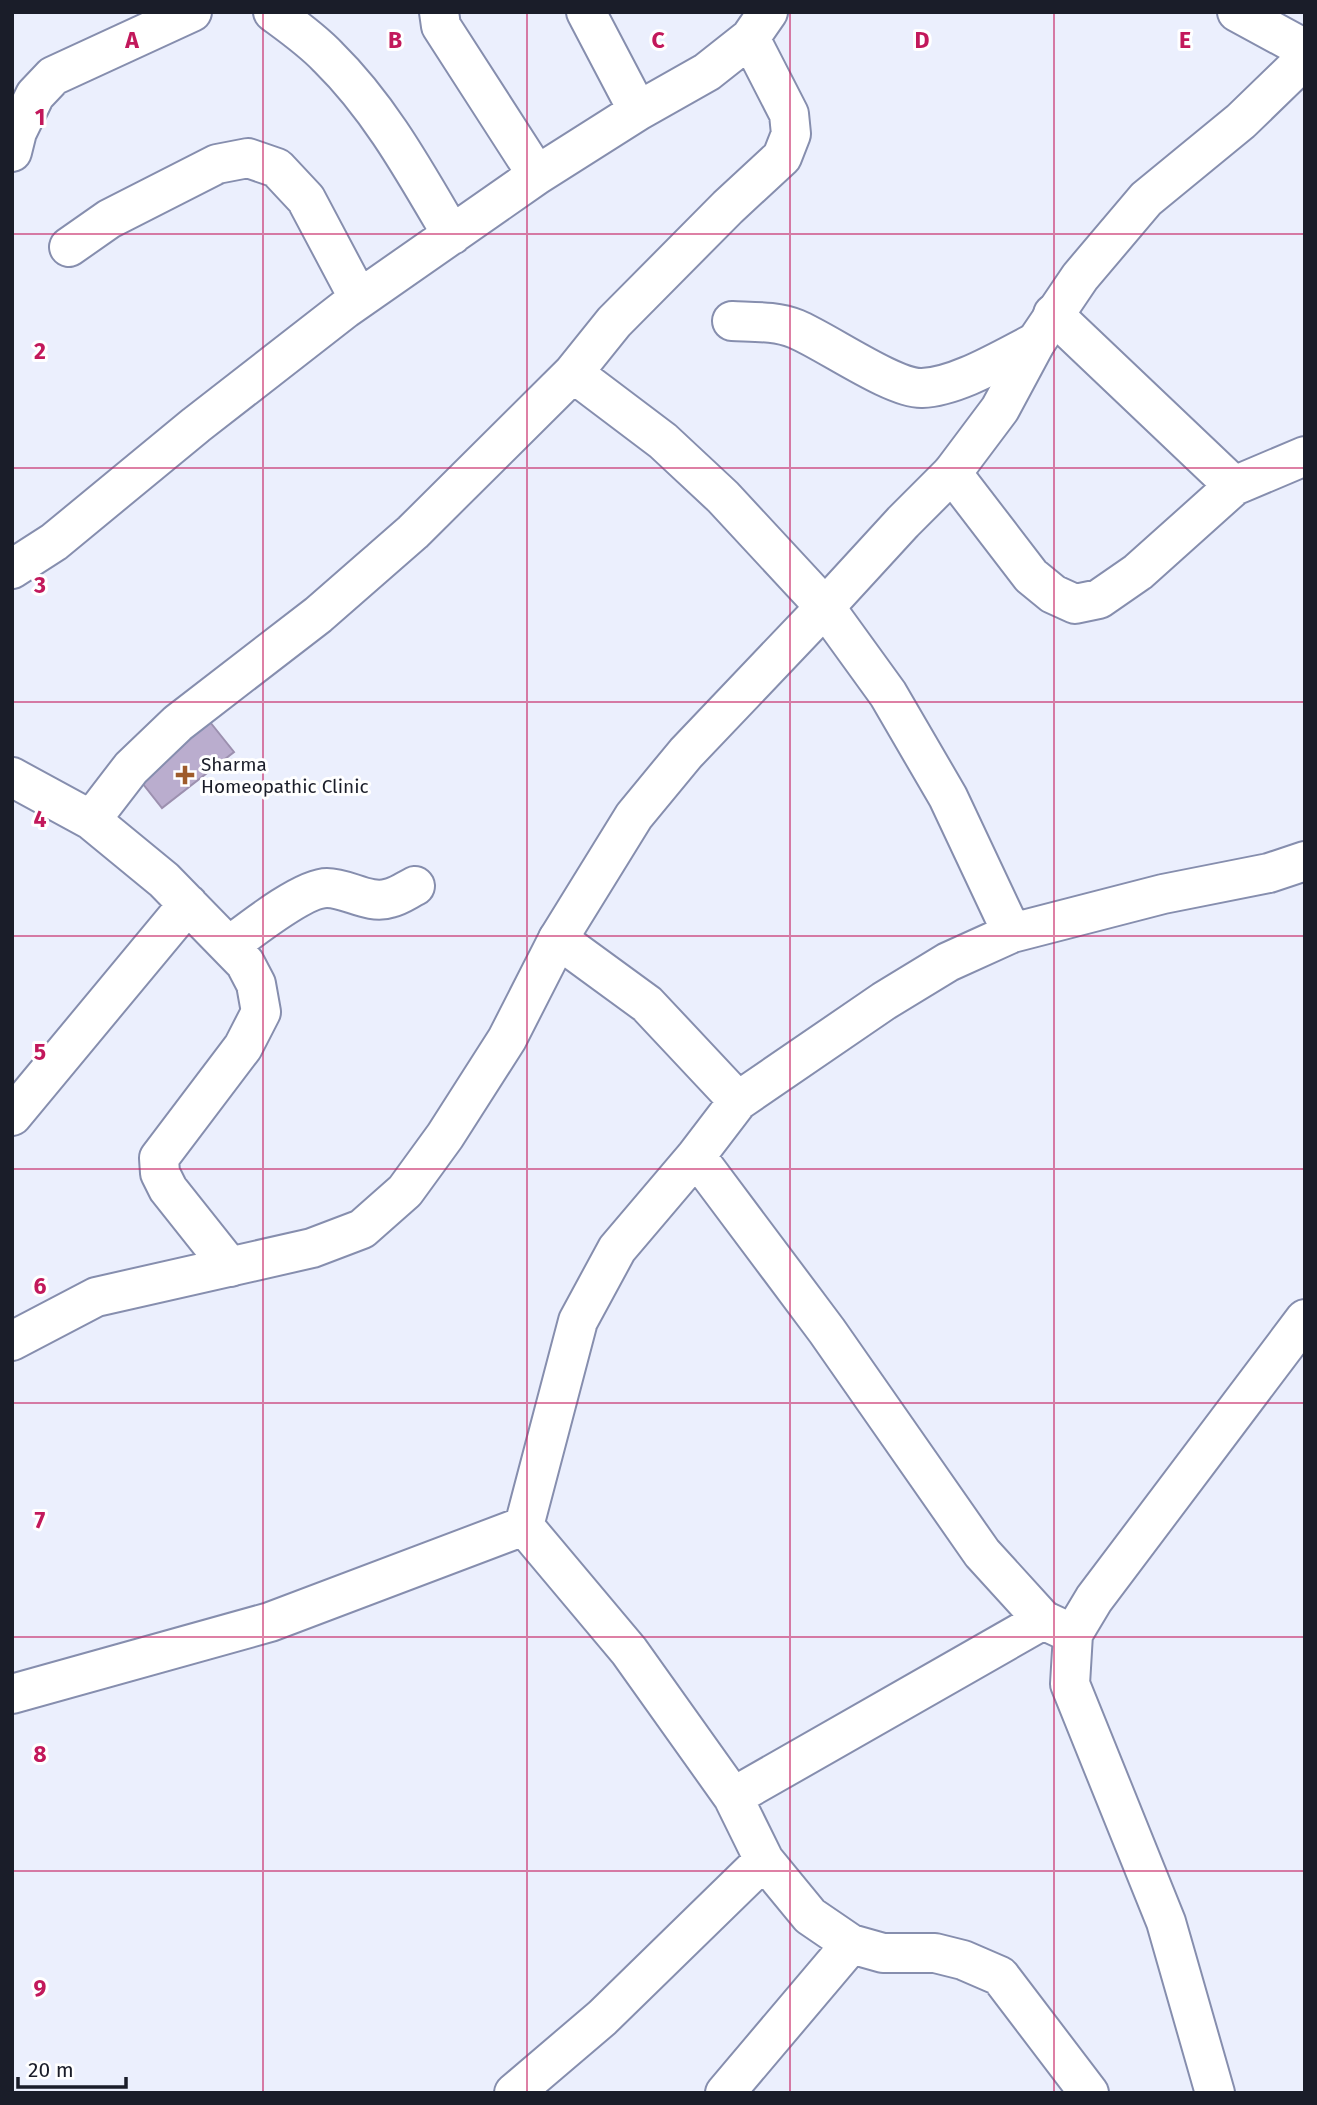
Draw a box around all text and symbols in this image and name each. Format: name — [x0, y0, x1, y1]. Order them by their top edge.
text: A — [124, 26, 139, 54]
text: B — [388, 26, 402, 54]
text: C — [651, 26, 665, 54]
text: D — [915, 26, 930, 54]
text: E — [1179, 26, 1191, 54]
text: 1 — [35, 103, 45, 131]
text: 2 — [34, 337, 46, 365]
text: 3 — [33, 571, 46, 599]
place label: Sharma Homeopathic Clinic — [201, 753, 369, 798]
marker: Sharma Homeopathic Clinic — [175, 765, 195, 785]
text: 4 — [34, 805, 47, 833]
text: 5 — [34, 1038, 46, 1066]
text: 6 — [34, 1272, 47, 1300]
text: 7 — [35, 1506, 46, 1534]
text: 8 — [33, 1740, 47, 1768]
text: 9 — [34, 1974, 47, 2002]
scale bar — [18, 2046, 126, 2090]
text: 20 m — [28, 2057, 74, 2083]

